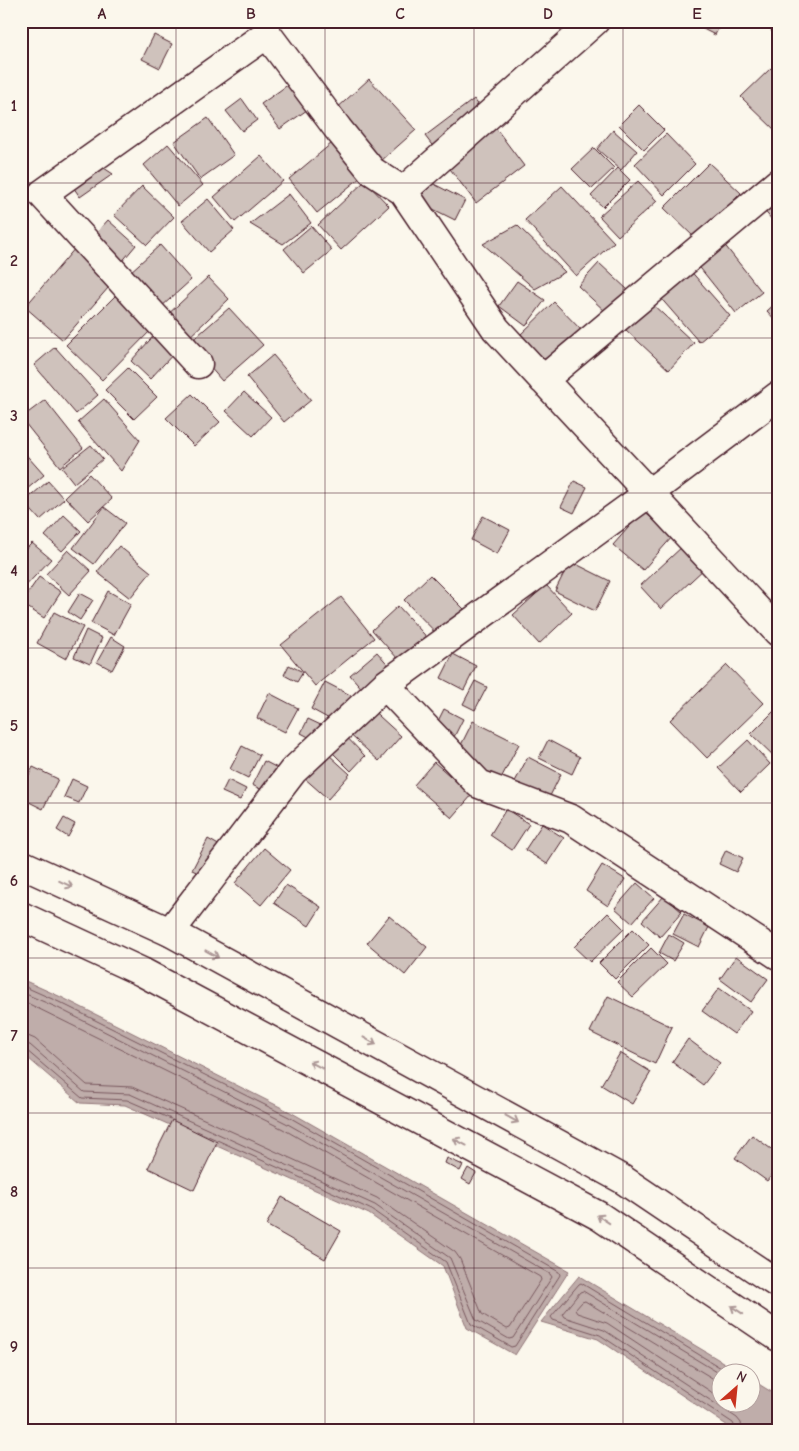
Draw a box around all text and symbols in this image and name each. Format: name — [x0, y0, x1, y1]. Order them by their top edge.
text: A — [98, 5, 107, 23]
text: B — [246, 5, 256, 23]
text: C — [395, 5, 405, 23]
text: D — [543, 5, 553, 23]
text: E — [692, 5, 702, 23]
text: 1 — [11, 97, 17, 115]
text: 2 — [10, 252, 18, 270]
text: 3 — [10, 407, 18, 425]
text: 4 — [10, 562, 18, 580]
text: 5 — [10, 717, 18, 735]
text: 6 — [10, 872, 18, 890]
one-way arrow — [58, 879, 73, 889]
one-way arrow — [204, 950, 219, 960]
text: 7 — [10, 1027, 18, 1045]
one-way arrow — [362, 1036, 376, 1046]
one-way arrow — [309, 1060, 324, 1070]
one-way arrow — [505, 1114, 519, 1124]
one-way arrow — [452, 1137, 467, 1147]
text: 8 — [10, 1183, 18, 1201]
one-way arrow — [596, 1214, 610, 1224]
one-way arrow — [731, 1305, 745, 1315]
text: 9 — [10, 1338, 18, 1356]
north arrow — [712, 1364, 762, 1414]
text: N — [734, 1367, 750, 1387]

